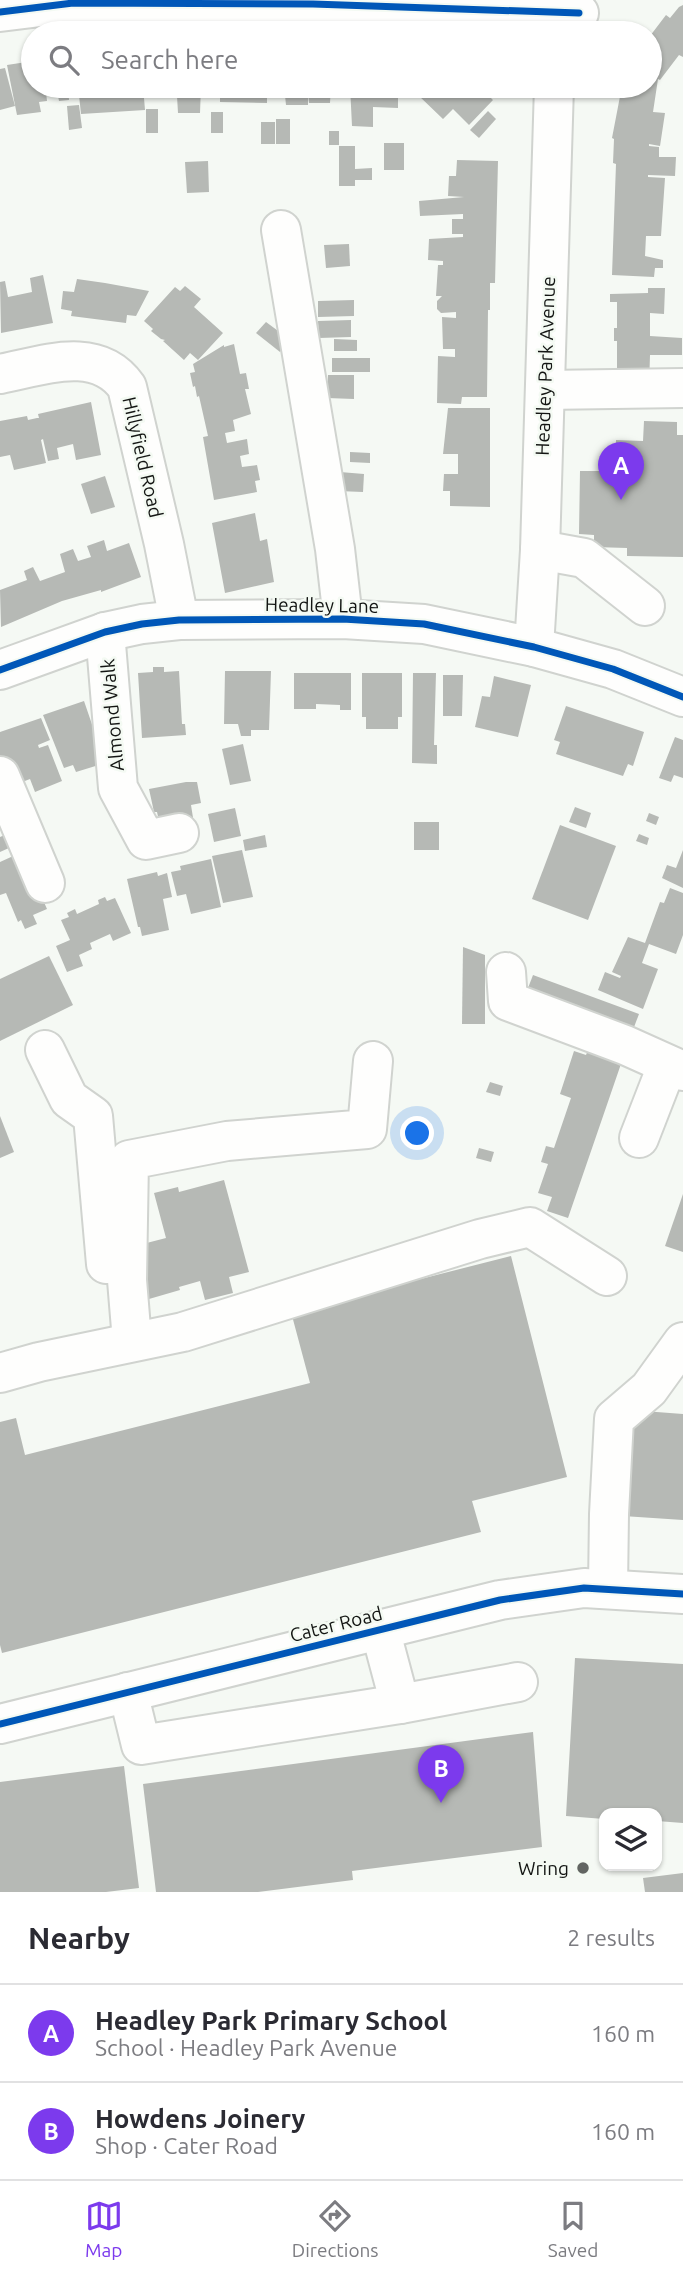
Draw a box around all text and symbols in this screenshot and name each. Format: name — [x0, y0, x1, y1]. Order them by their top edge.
search box — [21, 21, 662, 98]
icon: search — [45, 41, 83, 79]
text: Search here — [101, 45, 238, 74]
street label: Headley Park Avenue — [531, 276, 559, 456]
street label: Hillyfield Road — [118, 394, 168, 520]
pin: A — [598, 442, 644, 500]
street label: Headley Lane — [265, 593, 379, 617]
street label: Almond Walk — [96, 658, 128, 772]
your location — [400, 1116, 434, 1150]
street label: Cater Road — [287, 1602, 385, 1646]
pin: B — [418, 1745, 464, 1803]
map controls — [599, 1808, 662, 1871]
button: layers — [599, 1808, 662, 1871]
place label: Wring — [518, 1857, 569, 1879]
marker: Wring — [575, 1860, 591, 1876]
text: Nearby — [28, 1921, 130, 1955]
text: 2 results — [567, 1925, 655, 1950]
text: Headley Park Primary School — [95, 2006, 447, 2035]
text: A — [43, 2021, 59, 2046]
text: 160 m — [591, 2021, 655, 2046]
text: School · Headley Park Avenue — [95, 2035, 398, 2060]
text: Howdens Joinery — [95, 2104, 305, 2133]
text: B — [43, 2119, 59, 2144]
text: 160 m — [591, 2119, 655, 2144]
text: Shop · Cater Road — [95, 2133, 278, 2158]
tab: Map — [85, 2197, 123, 2261]
tab: Directions — [292, 2197, 379, 2261]
tab: Saved — [548, 2197, 598, 2261]

